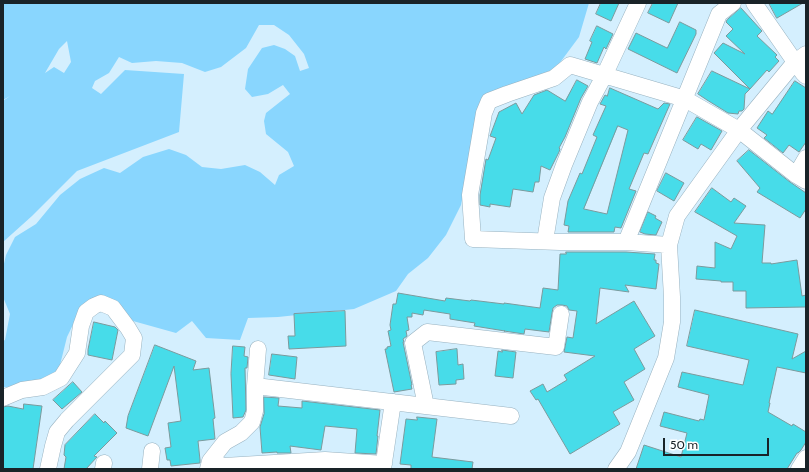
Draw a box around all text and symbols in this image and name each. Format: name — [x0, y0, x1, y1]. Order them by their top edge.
scale bar — [665, 430, 771, 456]
text: 50 m — [670, 437, 698, 452]

